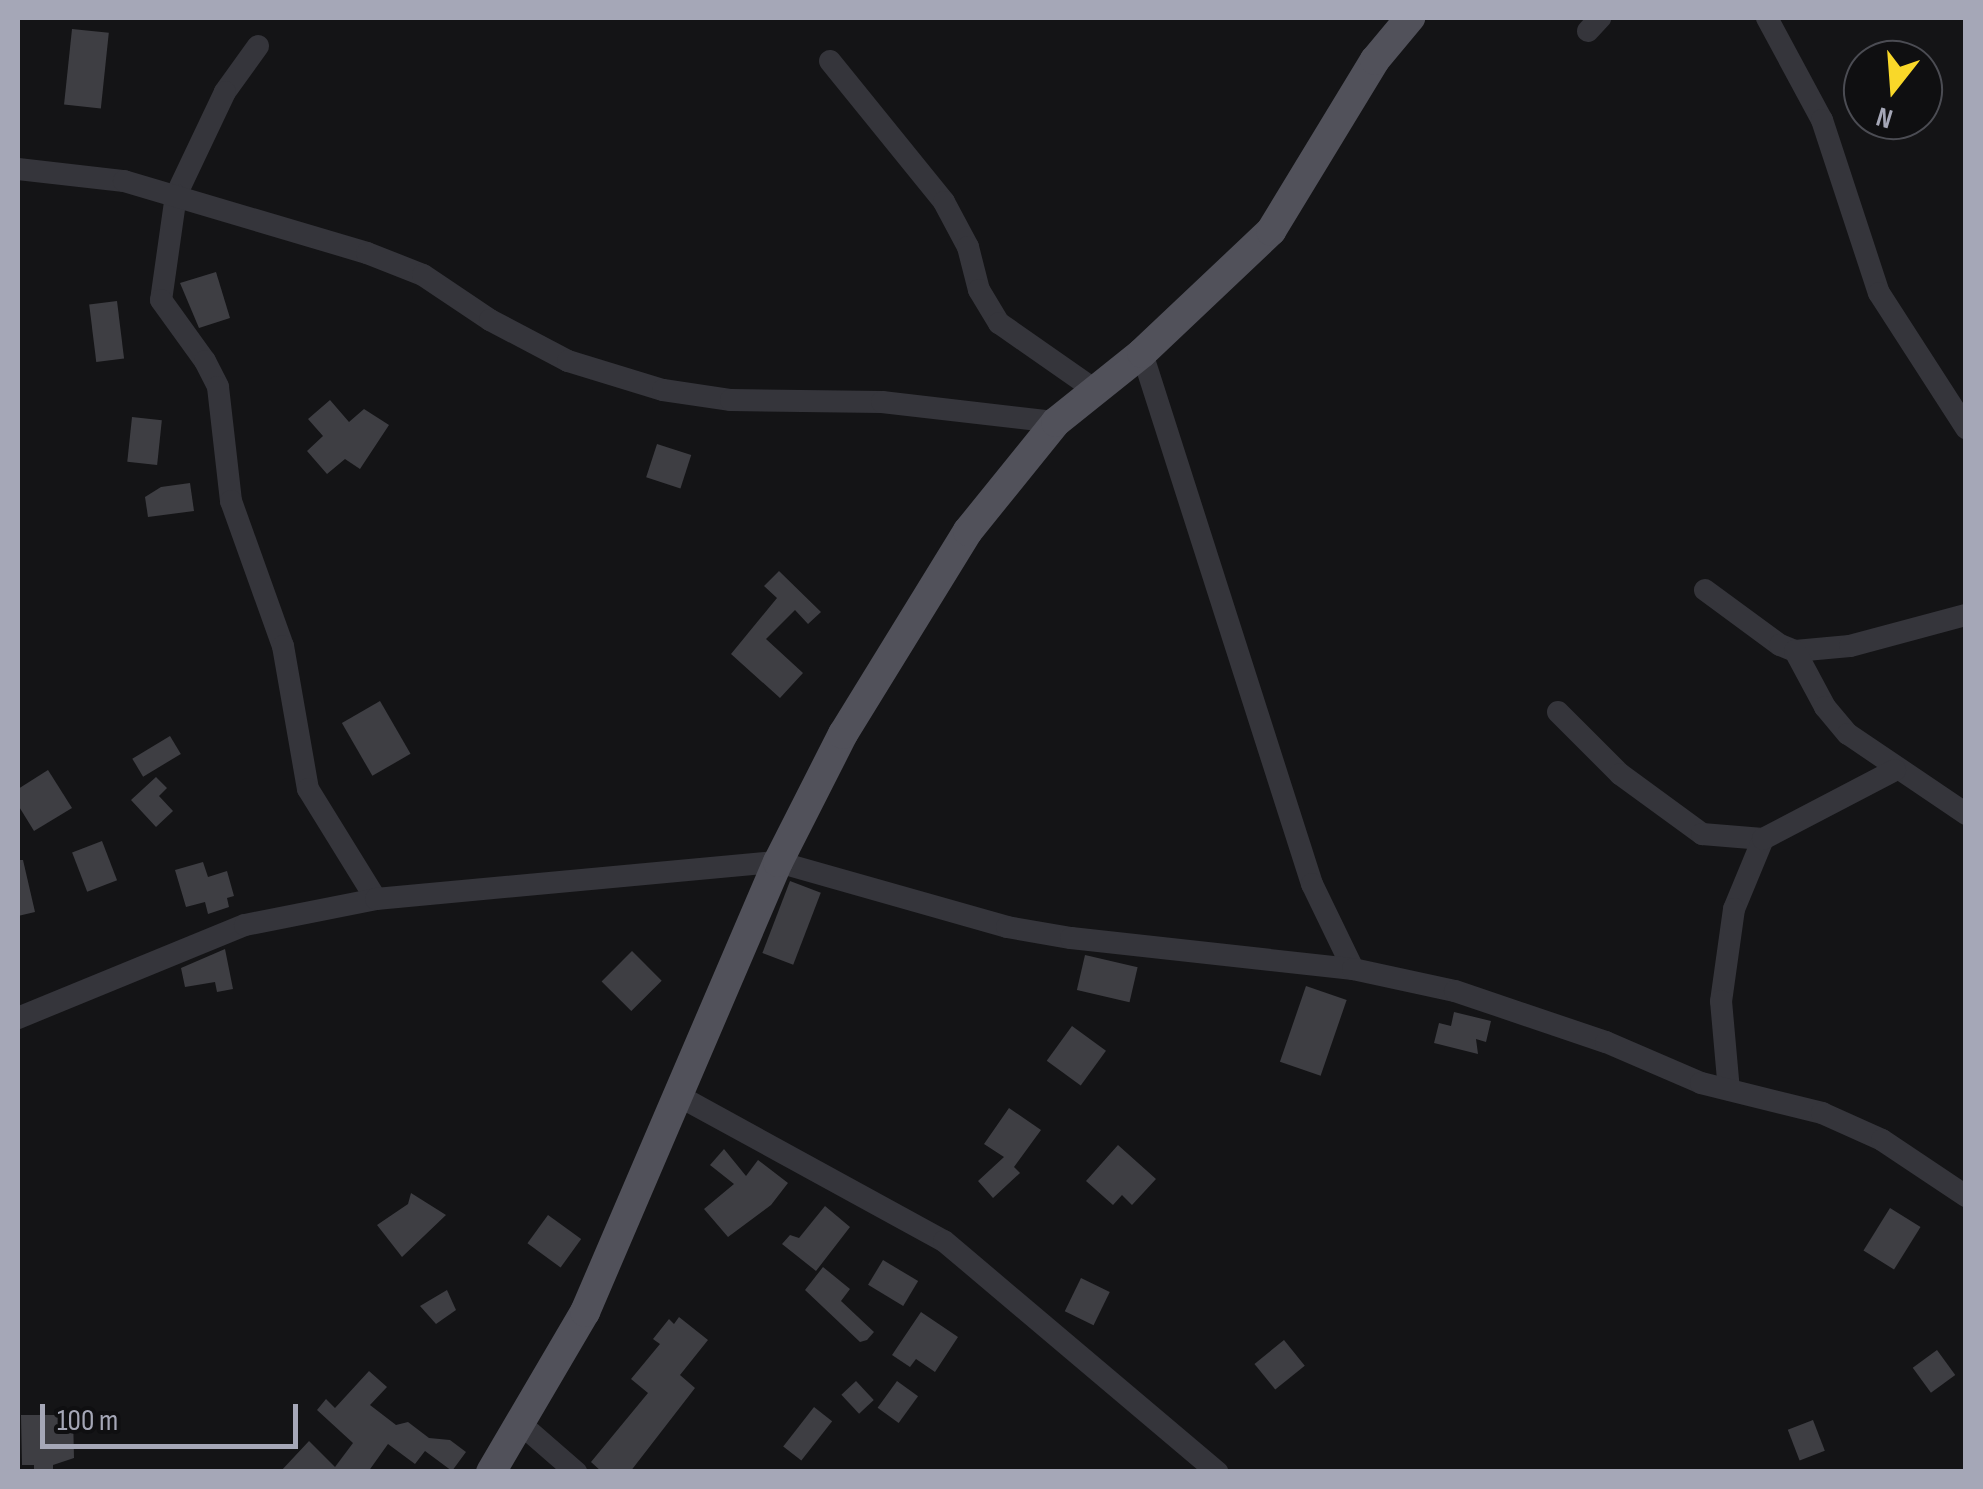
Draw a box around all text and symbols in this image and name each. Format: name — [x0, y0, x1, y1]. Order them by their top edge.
north arrow — [1843, 40, 1943, 140]
text: N — [1873, 99, 1897, 135]
scale bar — [45, 1384, 302, 1446]
text: 100 m — [57, 1403, 118, 1439]

